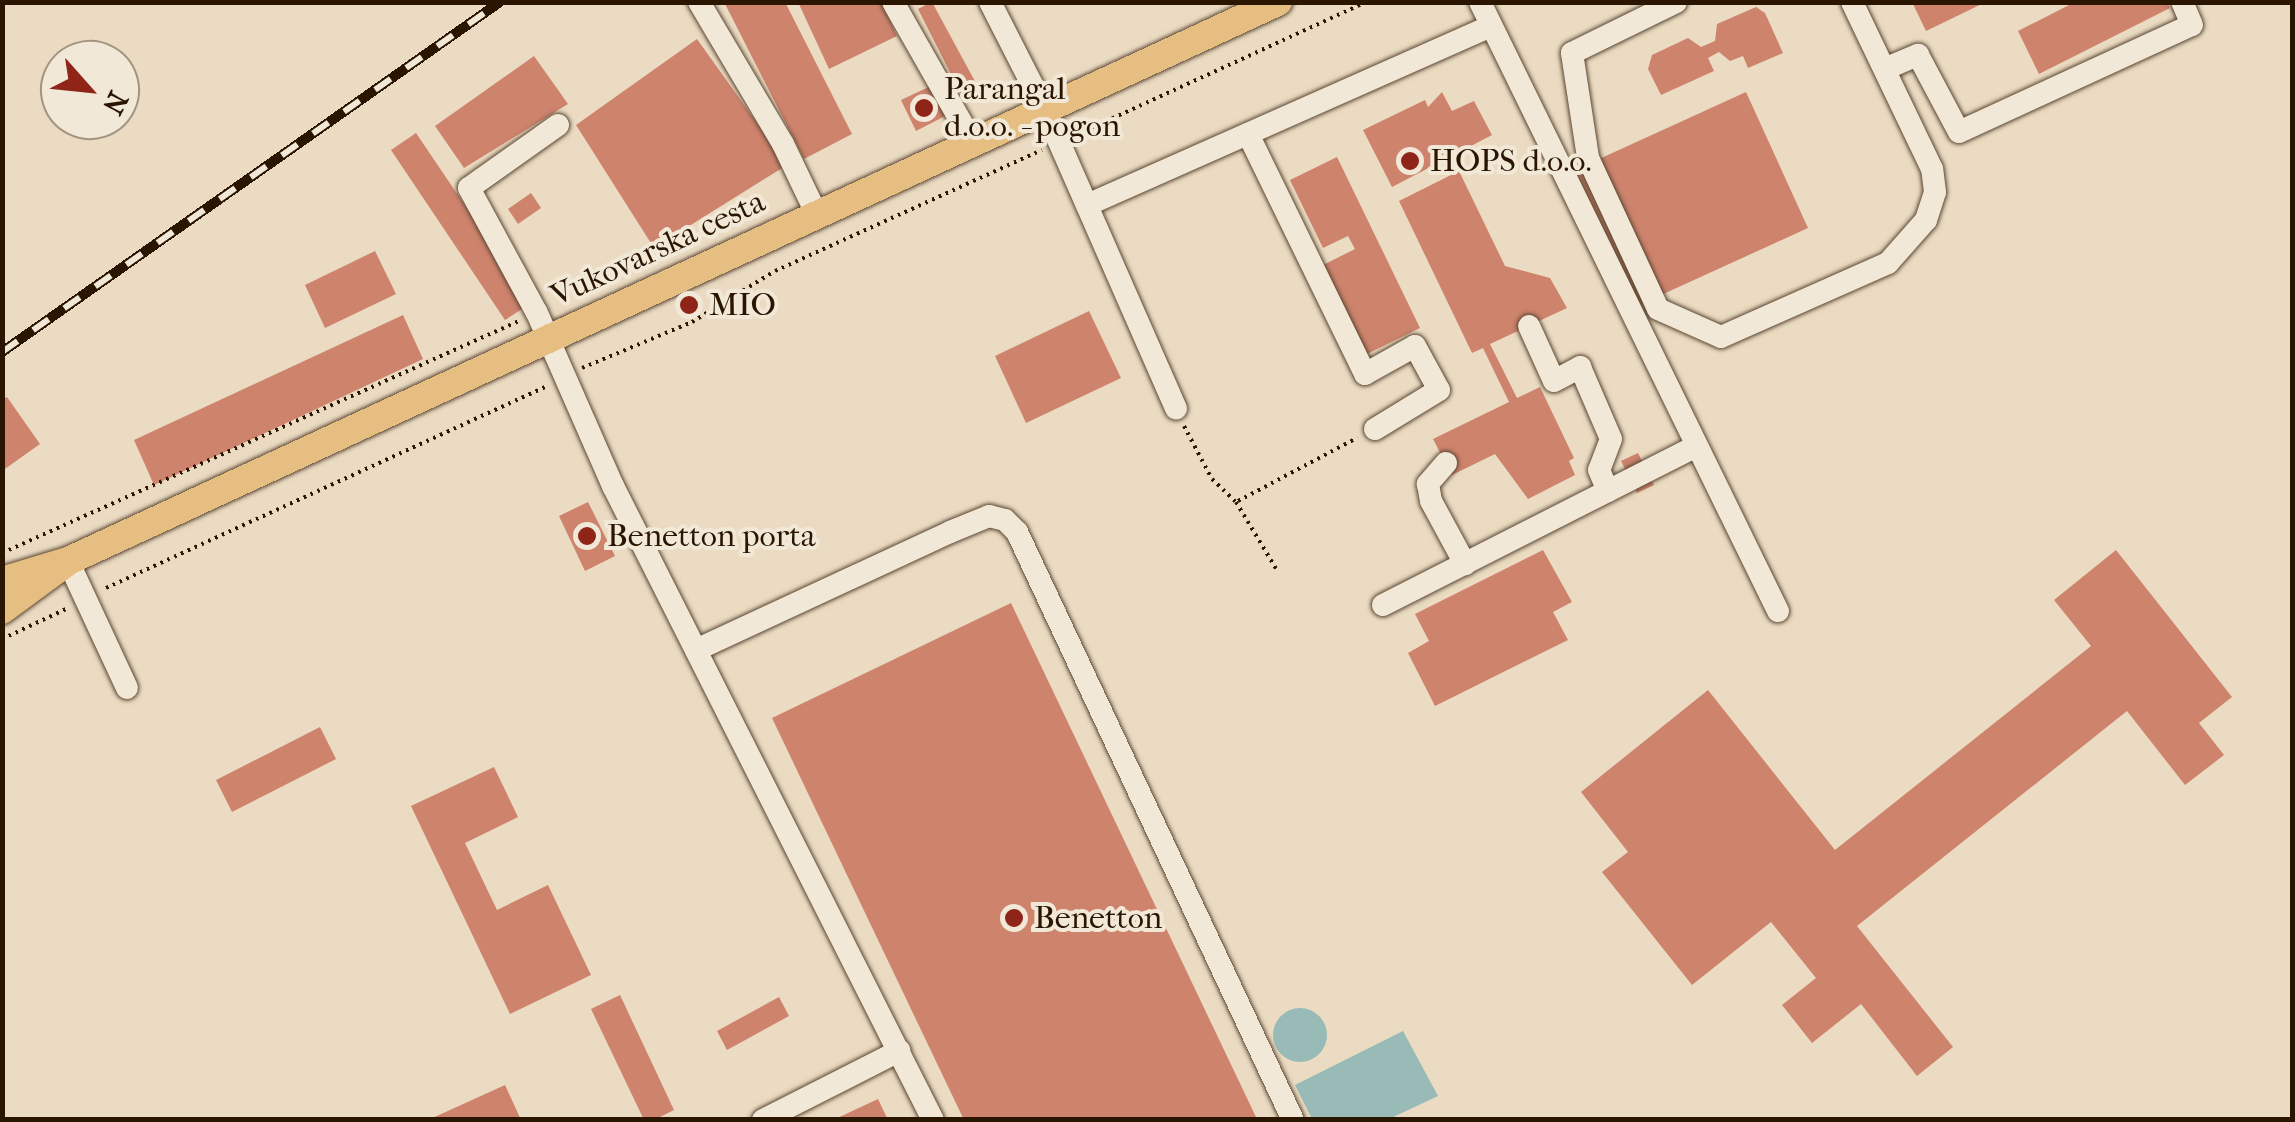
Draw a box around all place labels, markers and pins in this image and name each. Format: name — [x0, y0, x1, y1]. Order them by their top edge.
place label: Parangal d.o.o. - pogon — [944, 71, 1120, 146]
marker: Parangal d.o.o. - pogon — [913, 97, 935, 119]
place label: HOPS d.o.o. — [1430, 142, 1592, 180]
marker: HOPS d.o.o. — [1399, 150, 1421, 172]
place label: MIO — [709, 286, 776, 324]
marker: MIO — [678, 294, 700, 316]
place label: Benetton porta — [607, 517, 816, 555]
marker: Benetton porta — [576, 525, 598, 547]
place label: Benetton — [1034, 899, 1162, 937]
marker: Benetton — [1003, 907, 1025, 929]

